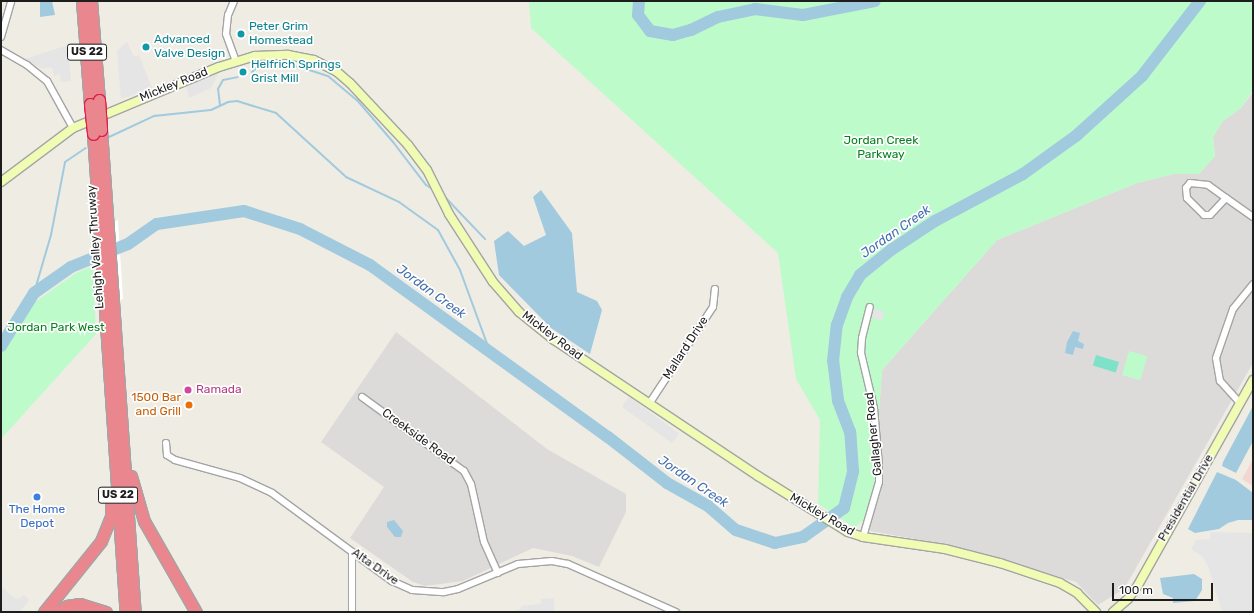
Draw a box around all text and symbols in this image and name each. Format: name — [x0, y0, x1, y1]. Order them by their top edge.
place label: Peter Grim Homestead — [249, 20, 313, 48]
marker: Peter Grim Homestead — [236, 29, 246, 39]
place label: Advanced Valve Design — [154, 33, 225, 61]
marker: Advanced Valve Design — [141, 42, 151, 52]
road number: US 22 — [67, 43, 107, 61]
place label: Helfrich Springs Grist Mill — [251, 58, 341, 86]
street label: Mickley Road — [138, 65, 210, 105]
marker: Helfrich Springs Grist Mill — [238, 67, 248, 77]
park label: Jordan Creek Parkway — [844, 134, 918, 162]
street label: Lehigh Valley Thruway — [84, 184, 108, 310]
water label: Jordan Creek — [858, 202, 934, 262]
water label: Jordan Creek — [393, 262, 469, 322]
street label: Mickley Road — [519, 308, 585, 364]
street label: Mallard Drive — [660, 314, 712, 382]
park label: Jordan Park West — [7, 321, 105, 335]
place label: Ramada — [196, 383, 242, 397]
marker: Ramada — [183, 385, 193, 395]
place label: 1500 Bar and Grill — [131, 391, 181, 419]
street label: Gallagher Road — [862, 391, 886, 477]
marker: 1500 Bar and Grill — [184, 400, 194, 410]
street label: Creekside Road — [379, 406, 457, 468]
street label: Presidential Drive — [1155, 452, 1217, 544]
water label: Jordan Creek — [655, 453, 731, 511]
road number: US 22 — [98, 486, 138, 504]
street label: Mickley Road — [787, 491, 857, 539]
marker: The Home Depot — [32, 492, 42, 502]
place label: The Home Depot — [9, 503, 65, 531]
street label: Alta Drive — [349, 546, 401, 588]
scale bar — [1114, 575, 1215, 601]
text: 100 m — [1119, 583, 1153, 597]

